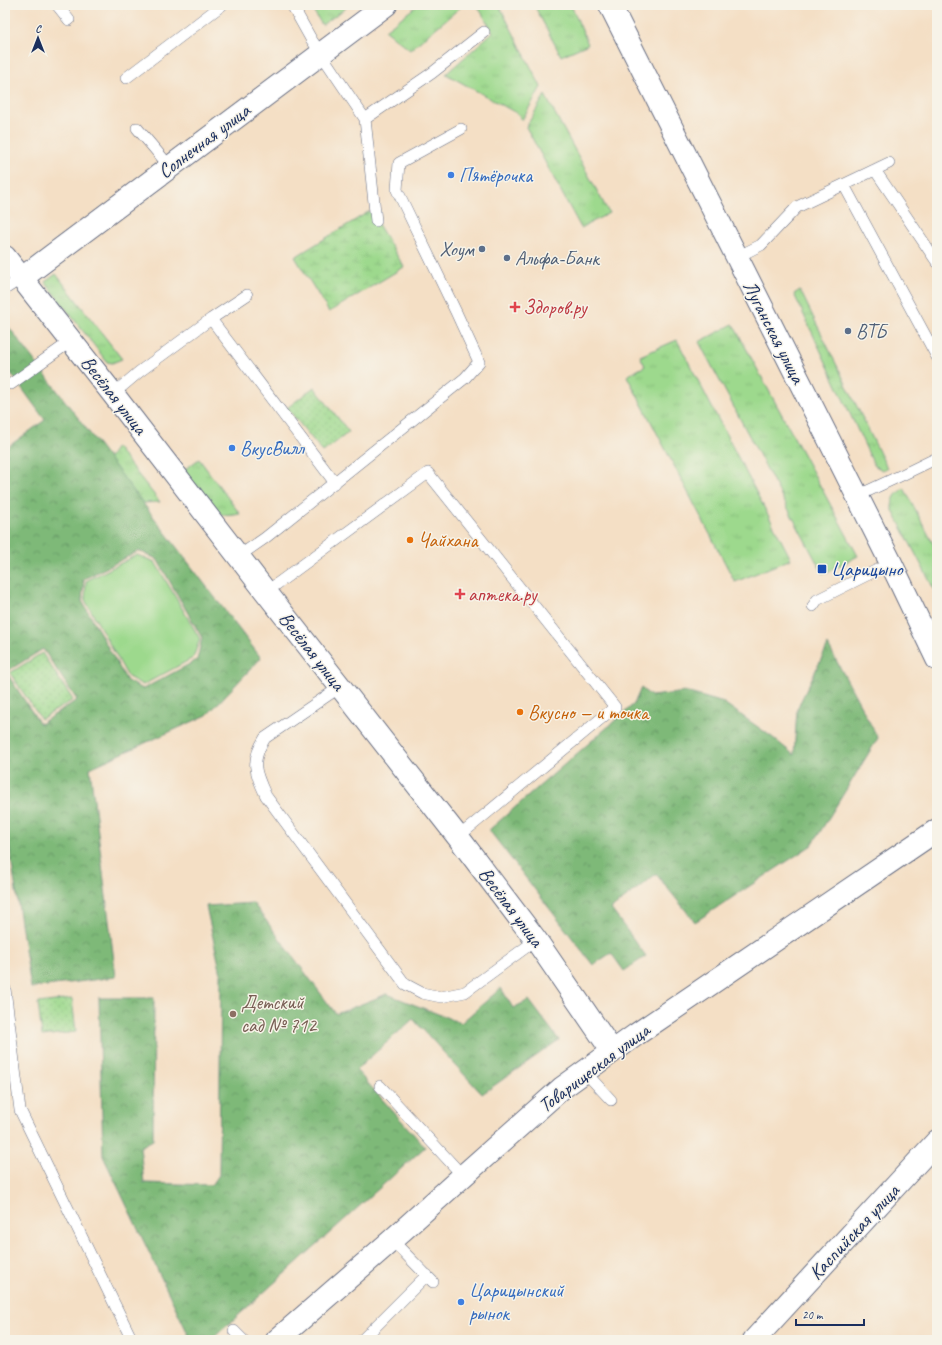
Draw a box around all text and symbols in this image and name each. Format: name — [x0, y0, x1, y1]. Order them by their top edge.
north arrow — [18, 18, 58, 58]
text: С — [35, 21, 42, 35]
street label: Солнечная улица — [153, 97, 256, 184]
place label: Пятёрочка — [459, 163, 534, 188]
marker: Пятёрочка — [446, 170, 456, 180]
place label: Хоум — [439, 237, 476, 262]
marker: Хоум — [477, 244, 487, 254]
place label: Альфа-Банк — [515, 246, 601, 271]
marker: Альфа-Банк — [502, 253, 512, 263]
street label: Луганская улица — [737, 276, 811, 389]
place label: Здоров.ру — [523, 295, 589, 320]
marker: Здоров.ру — [510, 302, 520, 312]
place label: ВТБ — [856, 319, 888, 344]
marker: ВТБ — [843, 326, 853, 336]
street label: Весёлая улица — [75, 350, 154, 441]
place label: ВкусВилл — [240, 436, 306, 461]
marker: ВкусВилл — [227, 443, 237, 453]
place label: Чайхана — [418, 528, 479, 553]
marker: Чайхана — [405, 535, 415, 545]
place label: Царицыно — [831, 557, 903, 582]
marker: Царицыно — [816, 563, 828, 575]
place label: аптека.ру — [468, 582, 539, 607]
marker: аптека.ру — [455, 589, 465, 599]
street label: Весёлая улица — [273, 606, 352, 697]
place label: Вкусно — и точка — [528, 700, 650, 725]
marker: Вкусно — и точка — [515, 707, 525, 717]
street label: Весёлая улица — [473, 862, 550, 953]
place label: Детский сад № 712 — [241, 990, 318, 1038]
marker: Детский сад № 712 — [228, 1009, 238, 1019]
street label: Товарищеская улица — [533, 1017, 656, 1118]
street label: Каспийская улица — [803, 1178, 906, 1285]
place label: Царицынский рынок — [469, 1278, 565, 1326]
marker: Царицынский рынок — [456, 1297, 466, 1307]
scale bar — [796, 1301, 864, 1327]
text: 20 m — [802, 1307, 824, 1323]

